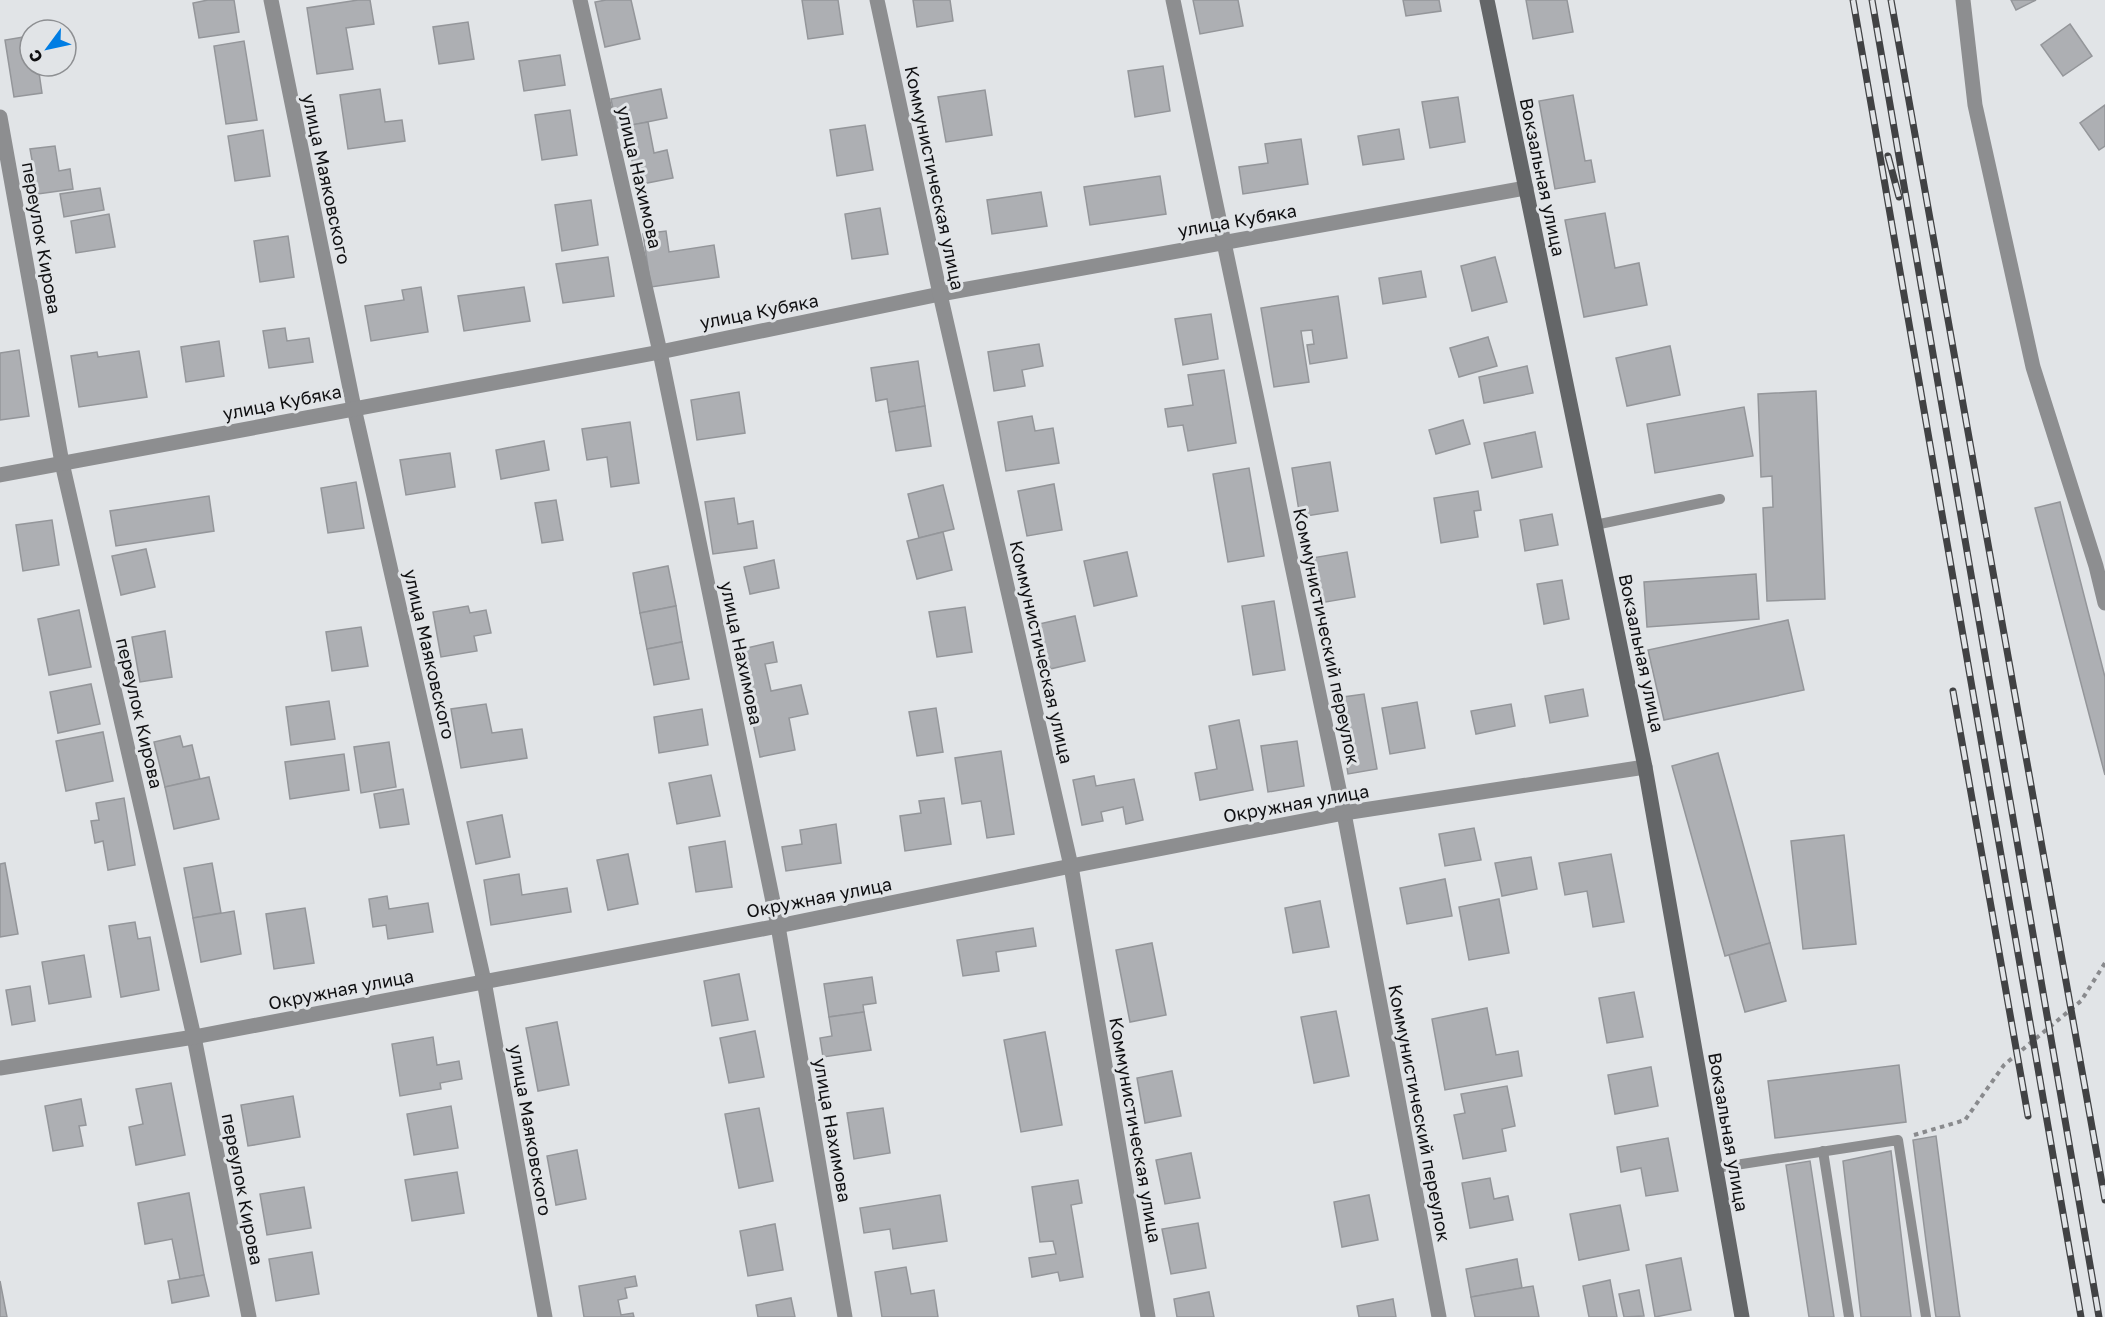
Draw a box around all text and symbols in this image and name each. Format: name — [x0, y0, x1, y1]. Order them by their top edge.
north arrow — [18, 18, 78, 78]
text: С — [24, 46, 47, 66]
street label: Коммунистическая улица — [900, 64, 970, 292]
street label: улица Маяковского — [298, 92, 356, 266]
street label: Вокзальная улица — [1515, 96, 1571, 258]
street label: улица Нахимова — [613, 103, 667, 251]
street label: переулок Кирова — [18, 160, 66, 316]
street label: улица Кубяка — [1176, 199, 1298, 241]
street label: улица Кубяка — [698, 289, 820, 333]
street label: улица Кубяка — [221, 380, 343, 424]
street label: Коммунистический переулок — [1289, 506, 1365, 766]
street label: Коммунистическая улица — [1006, 538, 1078, 766]
street label: улица Маяковского — [400, 567, 460, 741]
street label: Вокзальная улица — [1614, 572, 1670, 734]
street label: улица Нахимова — [716, 579, 768, 727]
street label: переулок Кирова — [112, 635, 168, 791]
street label: Окружная улица — [1221, 779, 1371, 827]
street label: Окружная улица — [744, 872, 894, 922]
street label: Окружная улица — [266, 964, 416, 1014]
street label: Коммунистический переулок — [1384, 983, 1456, 1243]
street label: Коммунистическая улица — [1105, 1015, 1167, 1245]
street label: улица Маяковского — [505, 1043, 557, 1217]
street label: Вокзальная улица — [1704, 1051, 1754, 1213]
street label: улица Нахимова — [809, 1056, 857, 1204]
street label: переулок Кирова — [218, 1111, 268, 1267]

